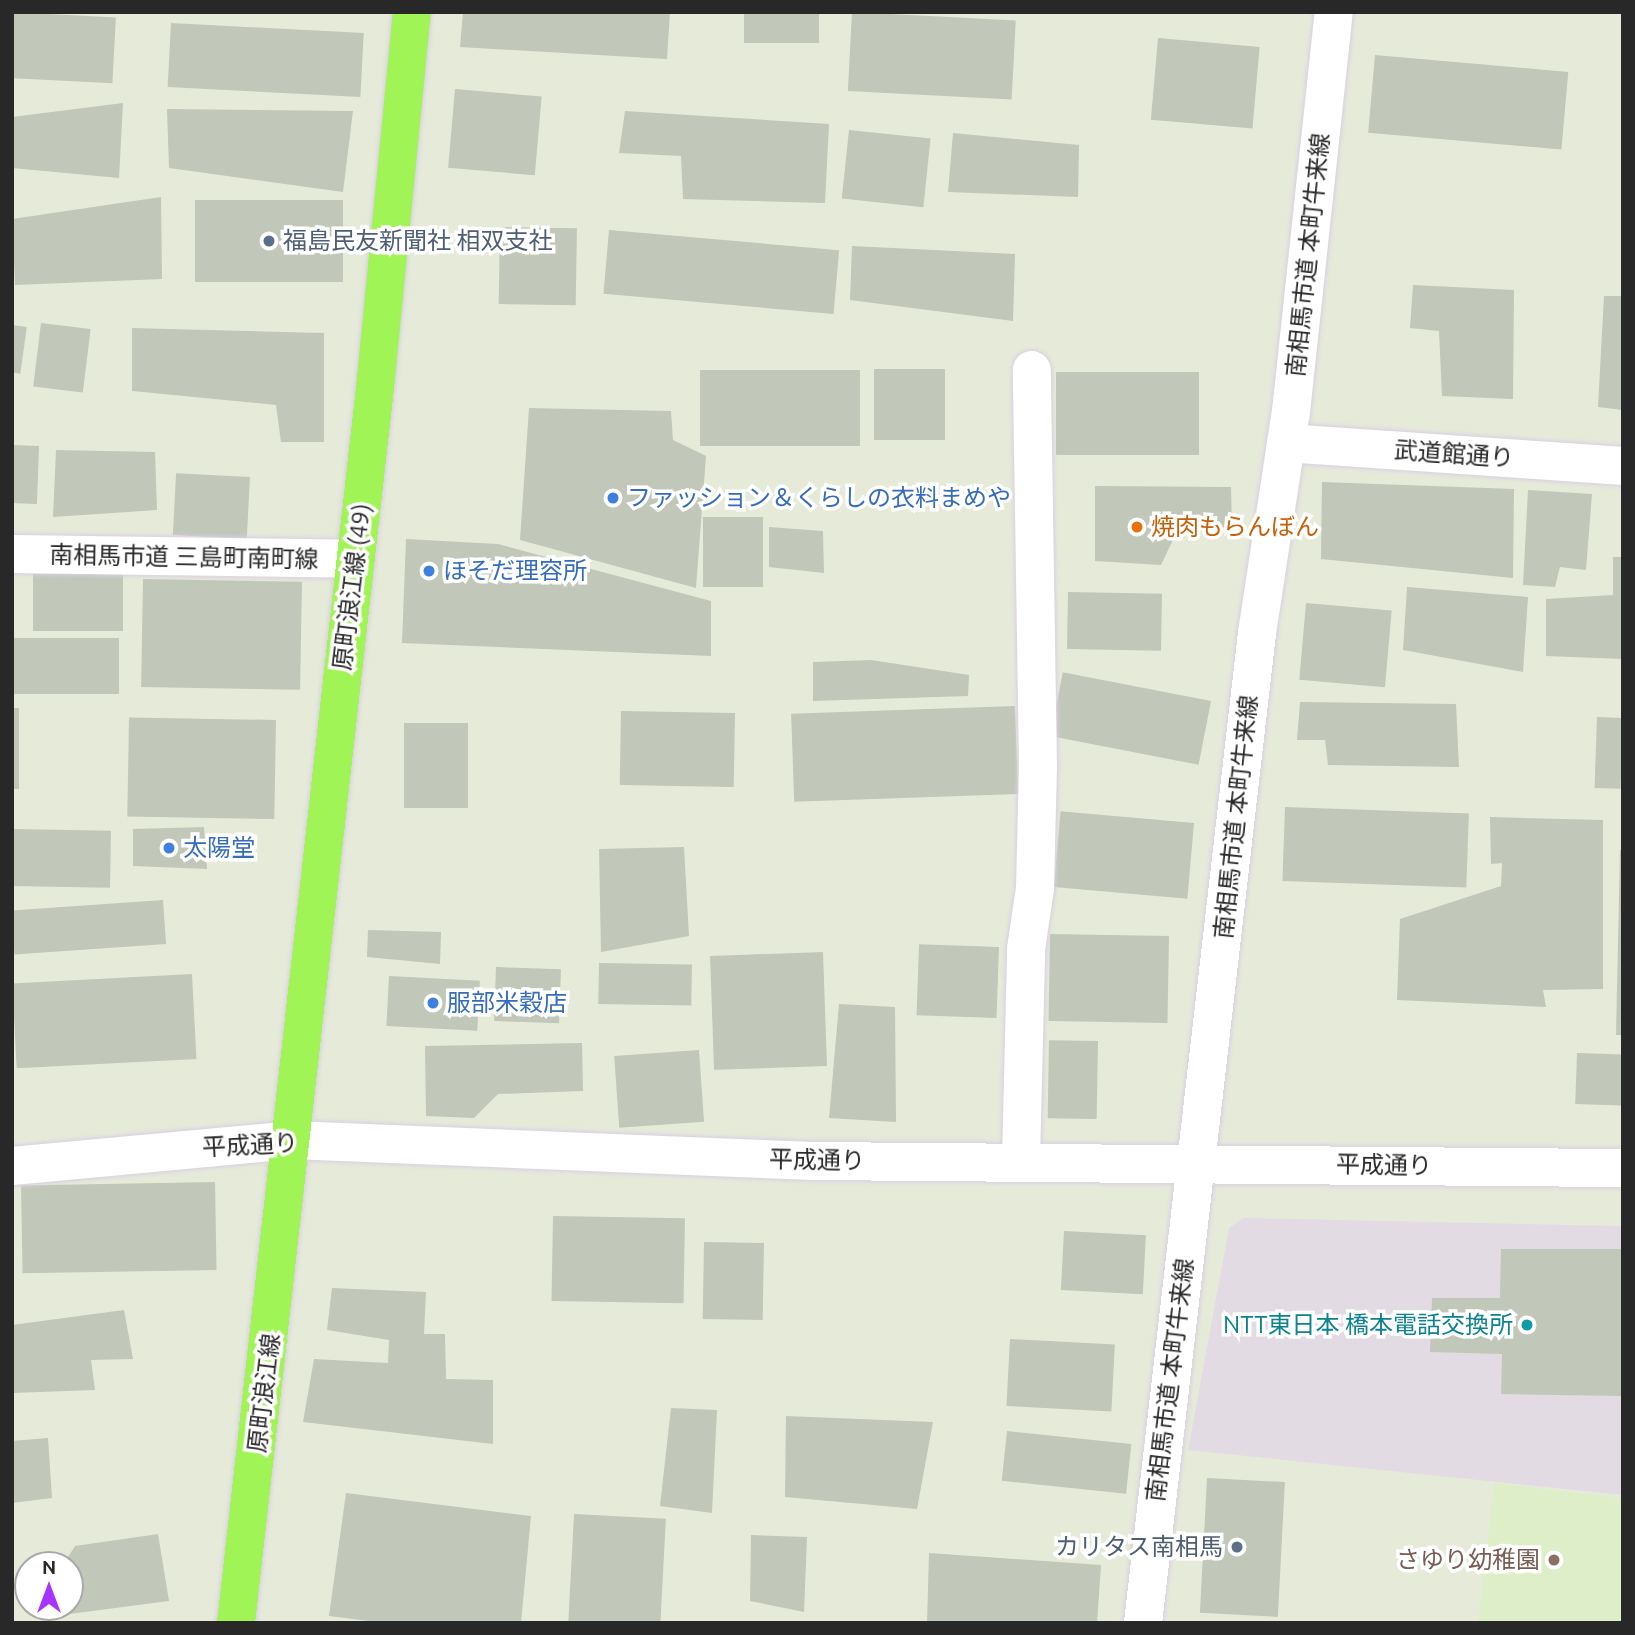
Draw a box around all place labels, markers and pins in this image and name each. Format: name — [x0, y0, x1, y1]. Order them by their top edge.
place label: 福島民友新聞社 相双支社 — [283, 227, 552, 255]
marker: 福島民友新聞社 相双支社 — [261, 233, 277, 249]
place label: ファッション＆くらしの衣料まめや — [627, 484, 1011, 512]
marker: ファッション＆くらしの衣料まめや — [605, 490, 621, 506]
place label: 焼肉もらんぼん — [1151, 513, 1319, 541]
marker: 焼肉もらんぼん — [1129, 519, 1145, 535]
place label: ほそだ理容所 — [443, 557, 587, 585]
marker: ほそだ理容所 — [421, 563, 437, 579]
place label: 太陽堂 — [183, 834, 255, 862]
marker: 太陽堂 — [161, 840, 177, 856]
place label: 服部米穀店 — [447, 989, 567, 1017]
marker: 服部米穀店 — [425, 995, 441, 1011]
place label: NTT東日本 橋本電話交換所 — [1223, 1311, 1513, 1339]
marker: NTT東日本 橋本電話交換所 — [1519, 1317, 1535, 1333]
place label: カリタス南相馬 — [1055, 1533, 1223, 1561]
marker: カリタス南相馬 — [1229, 1539, 1245, 1555]
place label: さゆり幼稚園 — [1396, 1546, 1540, 1574]
marker: さゆり幼稚園 — [1546, 1552, 1562, 1568]

